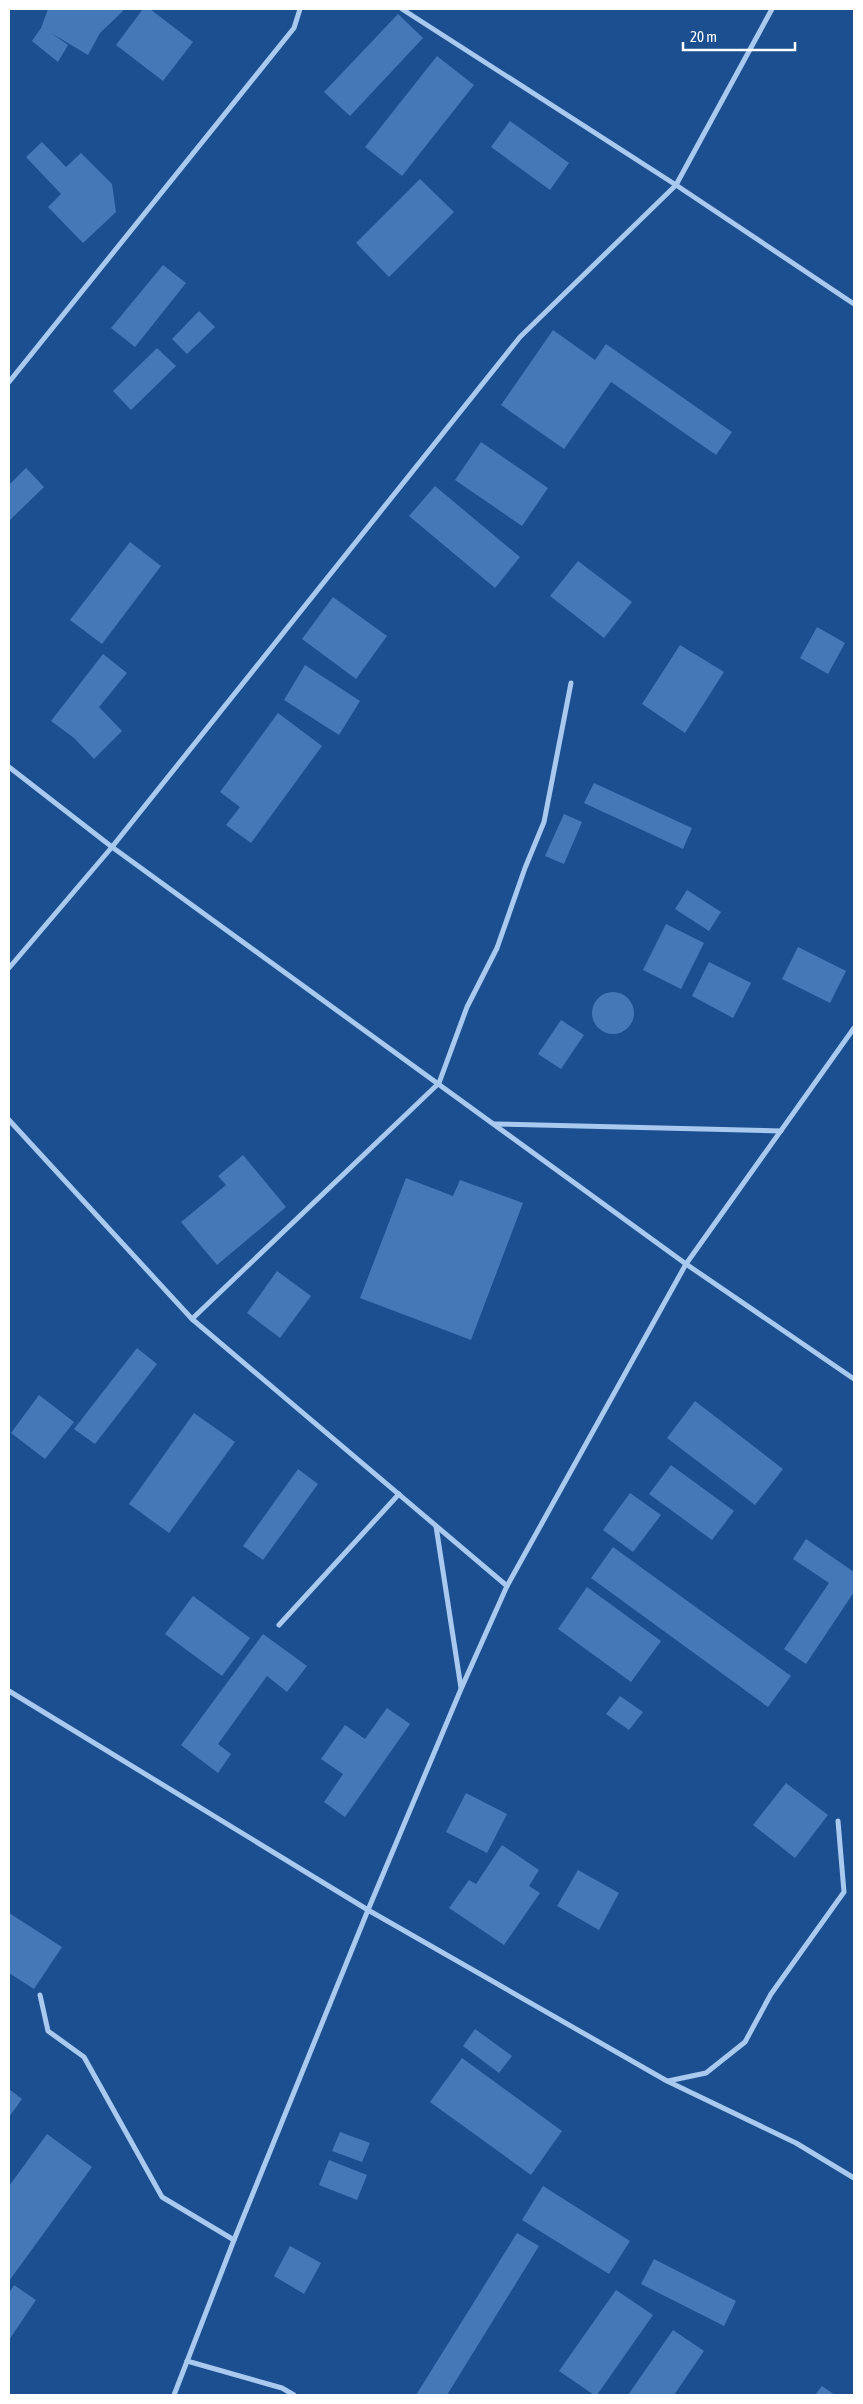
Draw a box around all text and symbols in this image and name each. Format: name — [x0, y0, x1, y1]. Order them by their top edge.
scale bar — [683, 20, 796, 52]
text: 20 m — [690, 28, 717, 45]

